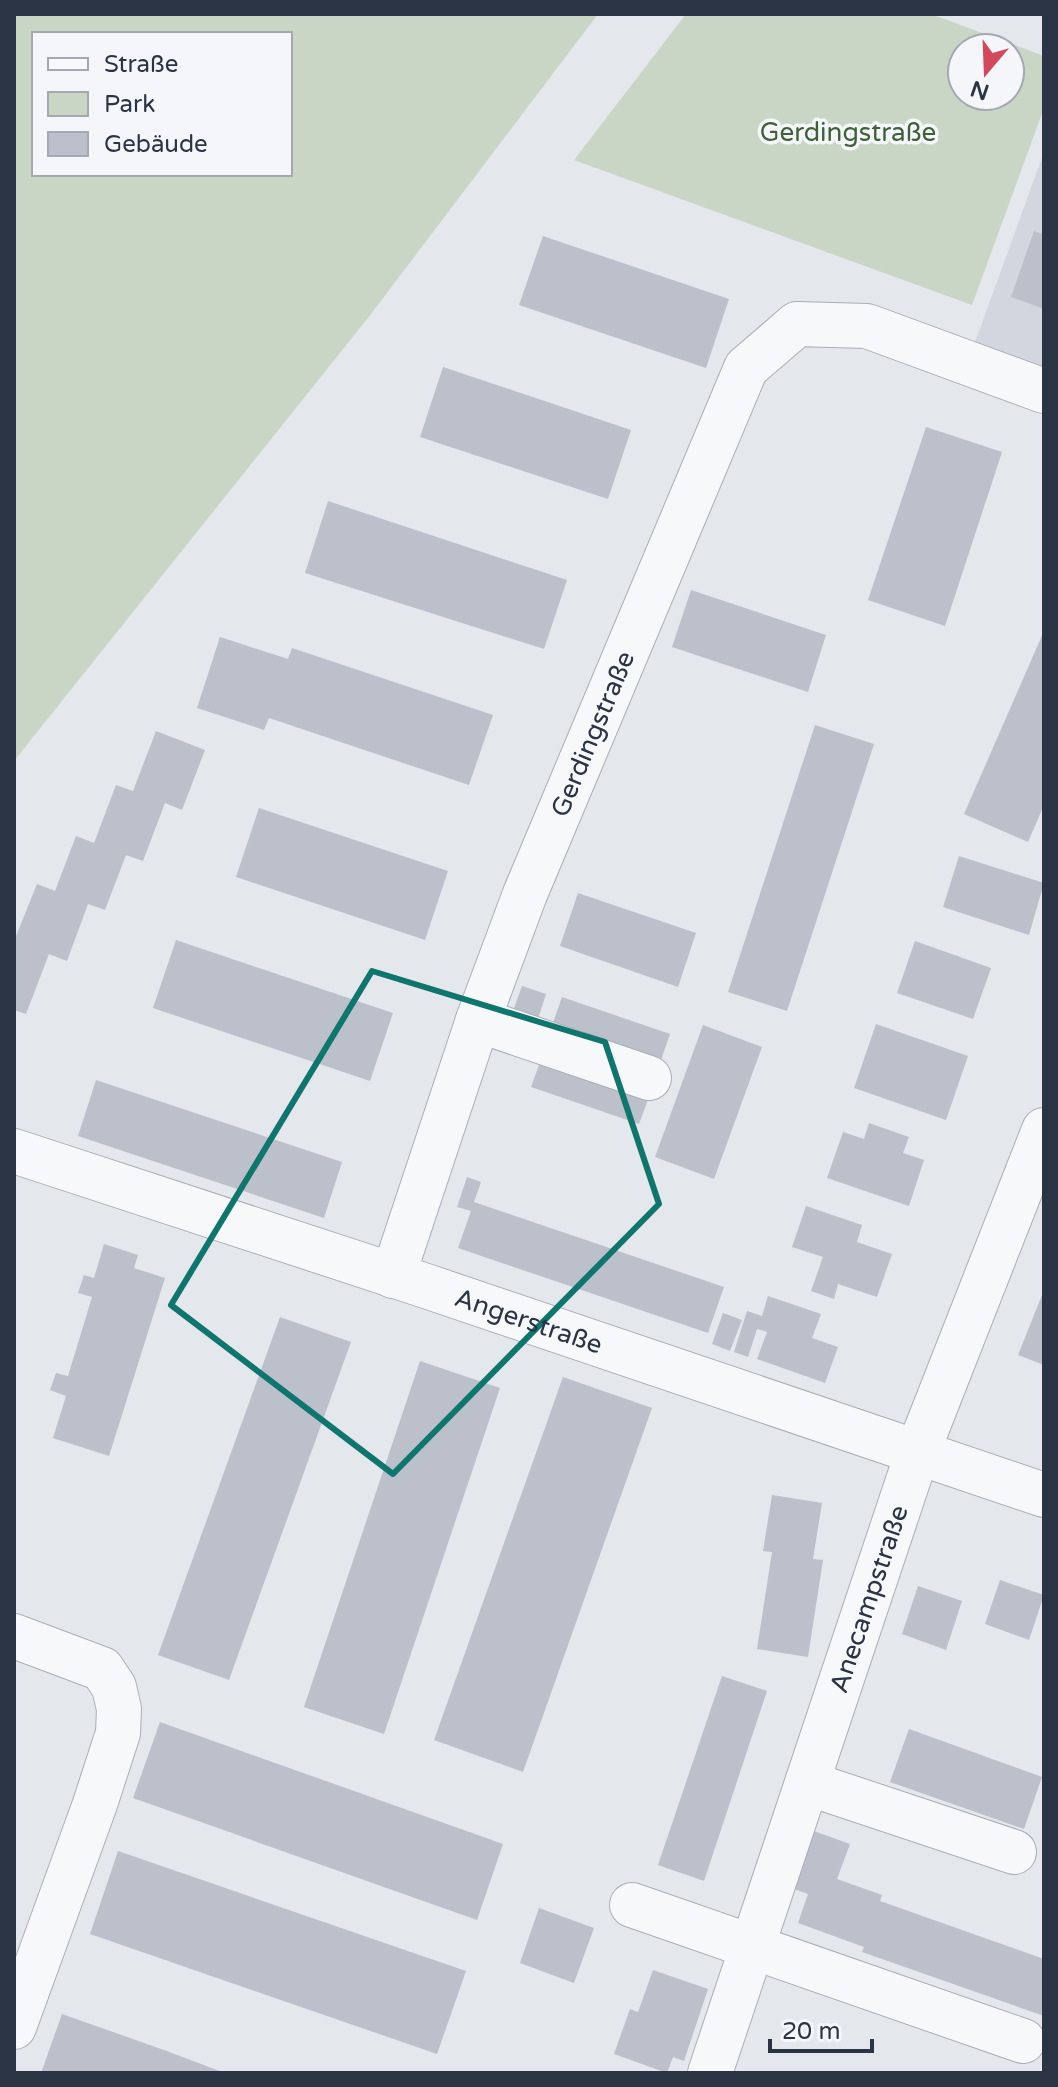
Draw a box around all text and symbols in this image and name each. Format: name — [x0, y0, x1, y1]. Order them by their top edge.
legend — [32, 32, 292, 176]
north arrow — [946, 32, 1026, 112]
text: Straße — [104, 50, 178, 79]
text: N — [967, 75, 992, 105]
text: Park — [104, 90, 155, 119]
park label: Gerdingstraße — [760, 117, 936, 148]
text: Gebäude — [104, 130, 208, 159]
street label: Gerdingstraße — [544, 646, 641, 821]
street label: Angerstraße — [451, 1281, 606, 1360]
street label: Anecampstraße — [823, 1501, 914, 1697]
scale bar — [770, 2003, 872, 2053]
text: 20 m — [782, 2017, 840, 2046]

